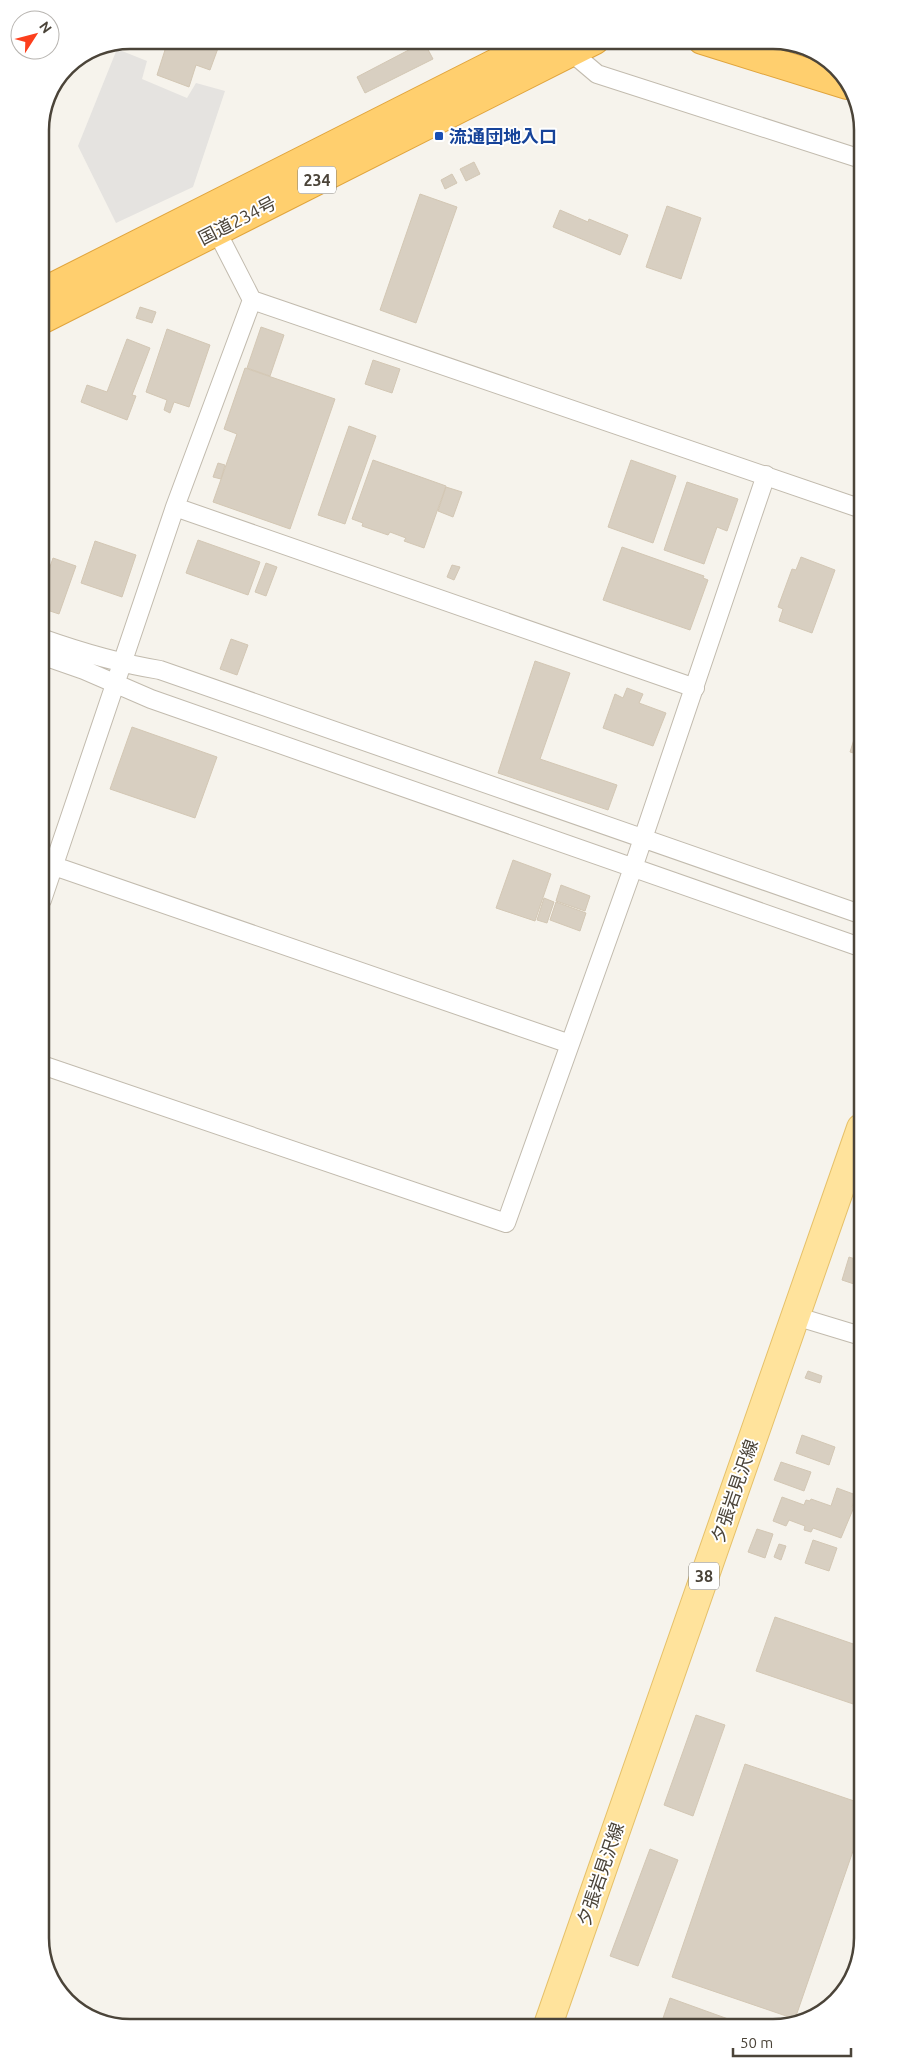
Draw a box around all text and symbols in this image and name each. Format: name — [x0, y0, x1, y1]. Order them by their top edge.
north arrow — [10, 10, 60, 60]
text: N — [36, 18, 55, 36]
place label: 流通団地入口 — [449, 126, 557, 146]
marker: 流通団地入口 — [433, 130, 445, 142]
road number: 234 — [298, 166, 336, 194]
street label: 国道234号 — [195, 192, 279, 248]
street label: 夕張岩見沢線 — [707, 1437, 761, 1545]
road number: 38 — [689, 1562, 719, 1590]
street label: 夕張岩見沢線 — [573, 1820, 627, 1928]
scale bar — [733, 2026, 850, 2058]
text: 50 m — [740, 2034, 773, 2051]

